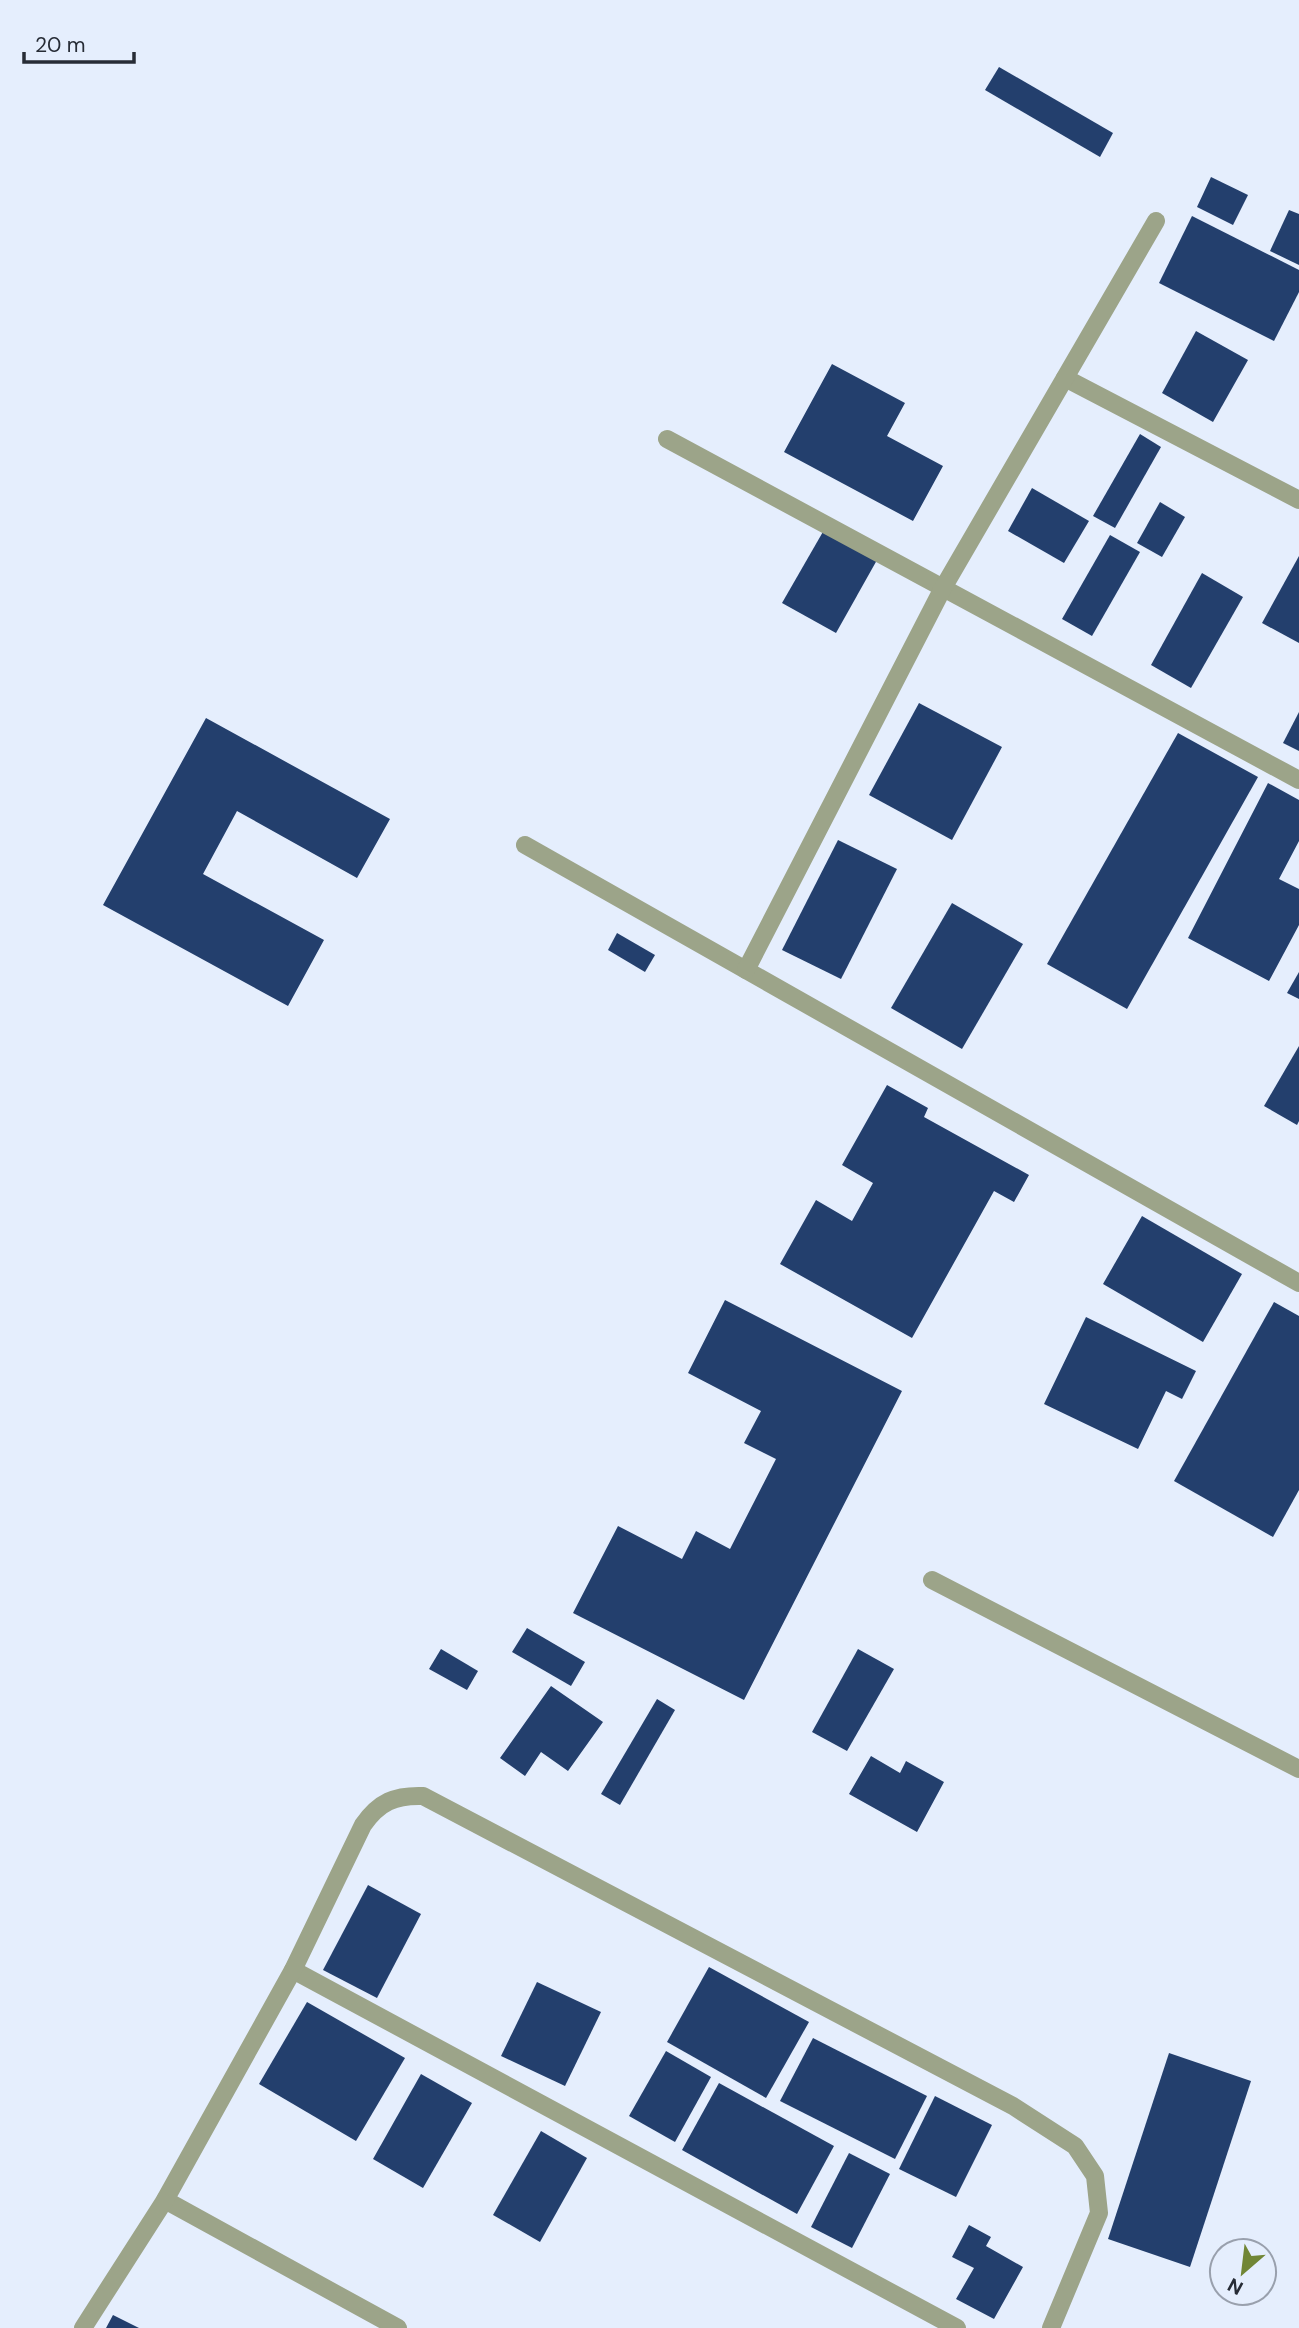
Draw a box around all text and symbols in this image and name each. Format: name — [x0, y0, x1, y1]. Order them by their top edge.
scale bar — [24, 21, 135, 65]
text: 20 m — [35, 31, 86, 59]
north arrow — [1208, 2237, 1278, 2307]
text: N — [1223, 2272, 1247, 2301]

